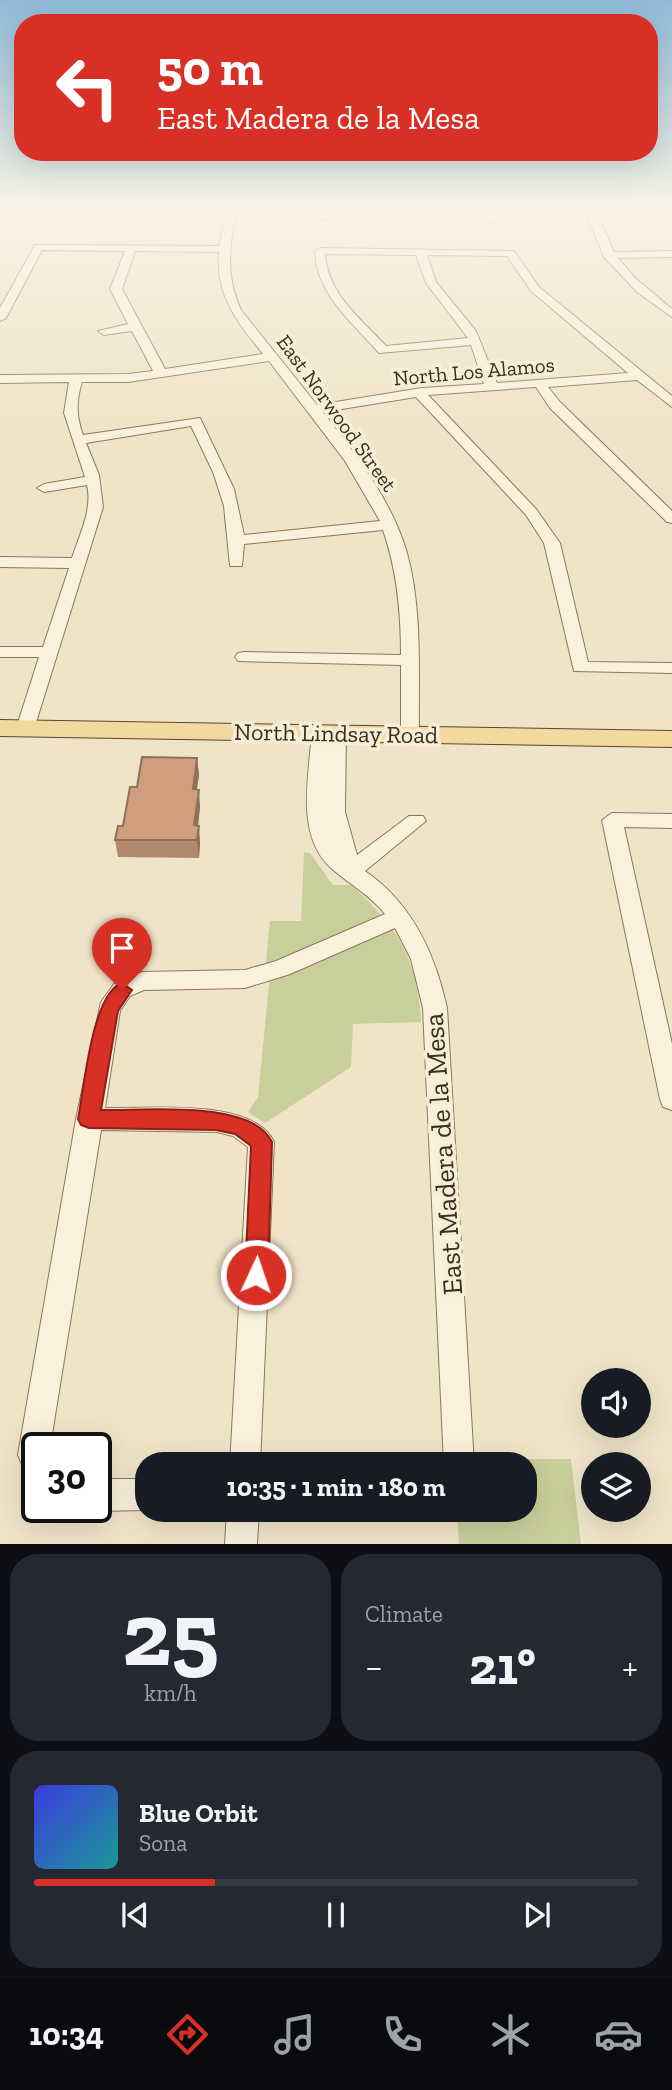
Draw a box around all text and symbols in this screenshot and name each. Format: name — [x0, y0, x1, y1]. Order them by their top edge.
text: 50 m — [157, 39, 263, 98]
icon: left — [42, 42, 133, 133]
text: East Madera de la Mesa — [157, 99, 480, 137]
street label: East Norwood Street — [272, 330, 402, 497]
street label: North Los Alamos — [392, 351, 556, 391]
street label: North Lindsay Road — [234, 717, 438, 749]
pin — [92, 918, 152, 990]
icon: arrive — [103, 929, 141, 967]
street label: East Madera de la Mesa — [417, 1012, 469, 1296]
position arrow — [219, 1238, 293, 1312]
map controls — [581, 1368, 651, 1522]
button: sound — [581, 1368, 651, 1438]
speed limit sign: 30 — [21, 1432, 112, 1523]
button: layers — [581, 1452, 651, 1522]
text: 10:35 · 1 min · 180 m — [226, 1471, 446, 1503]
text: 25 — [122, 1579, 219, 1688]
text: Climate — [365, 1600, 443, 1628]
text: 21° — [469, 1635, 536, 1697]
text: − — [365, 1644, 383, 1690]
text: + — [622, 1644, 638, 1690]
text: km/h — [144, 1679, 197, 1707]
text: Blue Orbit — [139, 1797, 258, 1829]
text: Sona — [139, 1829, 187, 1857]
icon: previous — [116, 1896, 154, 1934]
icon: pause — [317, 1896, 355, 1934]
icon: next — [518, 1896, 556, 1934]
icon: directions — [163, 2010, 212, 2059]
icon: music — [270, 2010, 319, 2059]
icon: phone — [378, 2010, 427, 2059]
icon: climate — [486, 2010, 535, 2059]
icon: car — [594, 2010, 643, 2059]
text: 10:34 — [29, 2015, 104, 2053]

